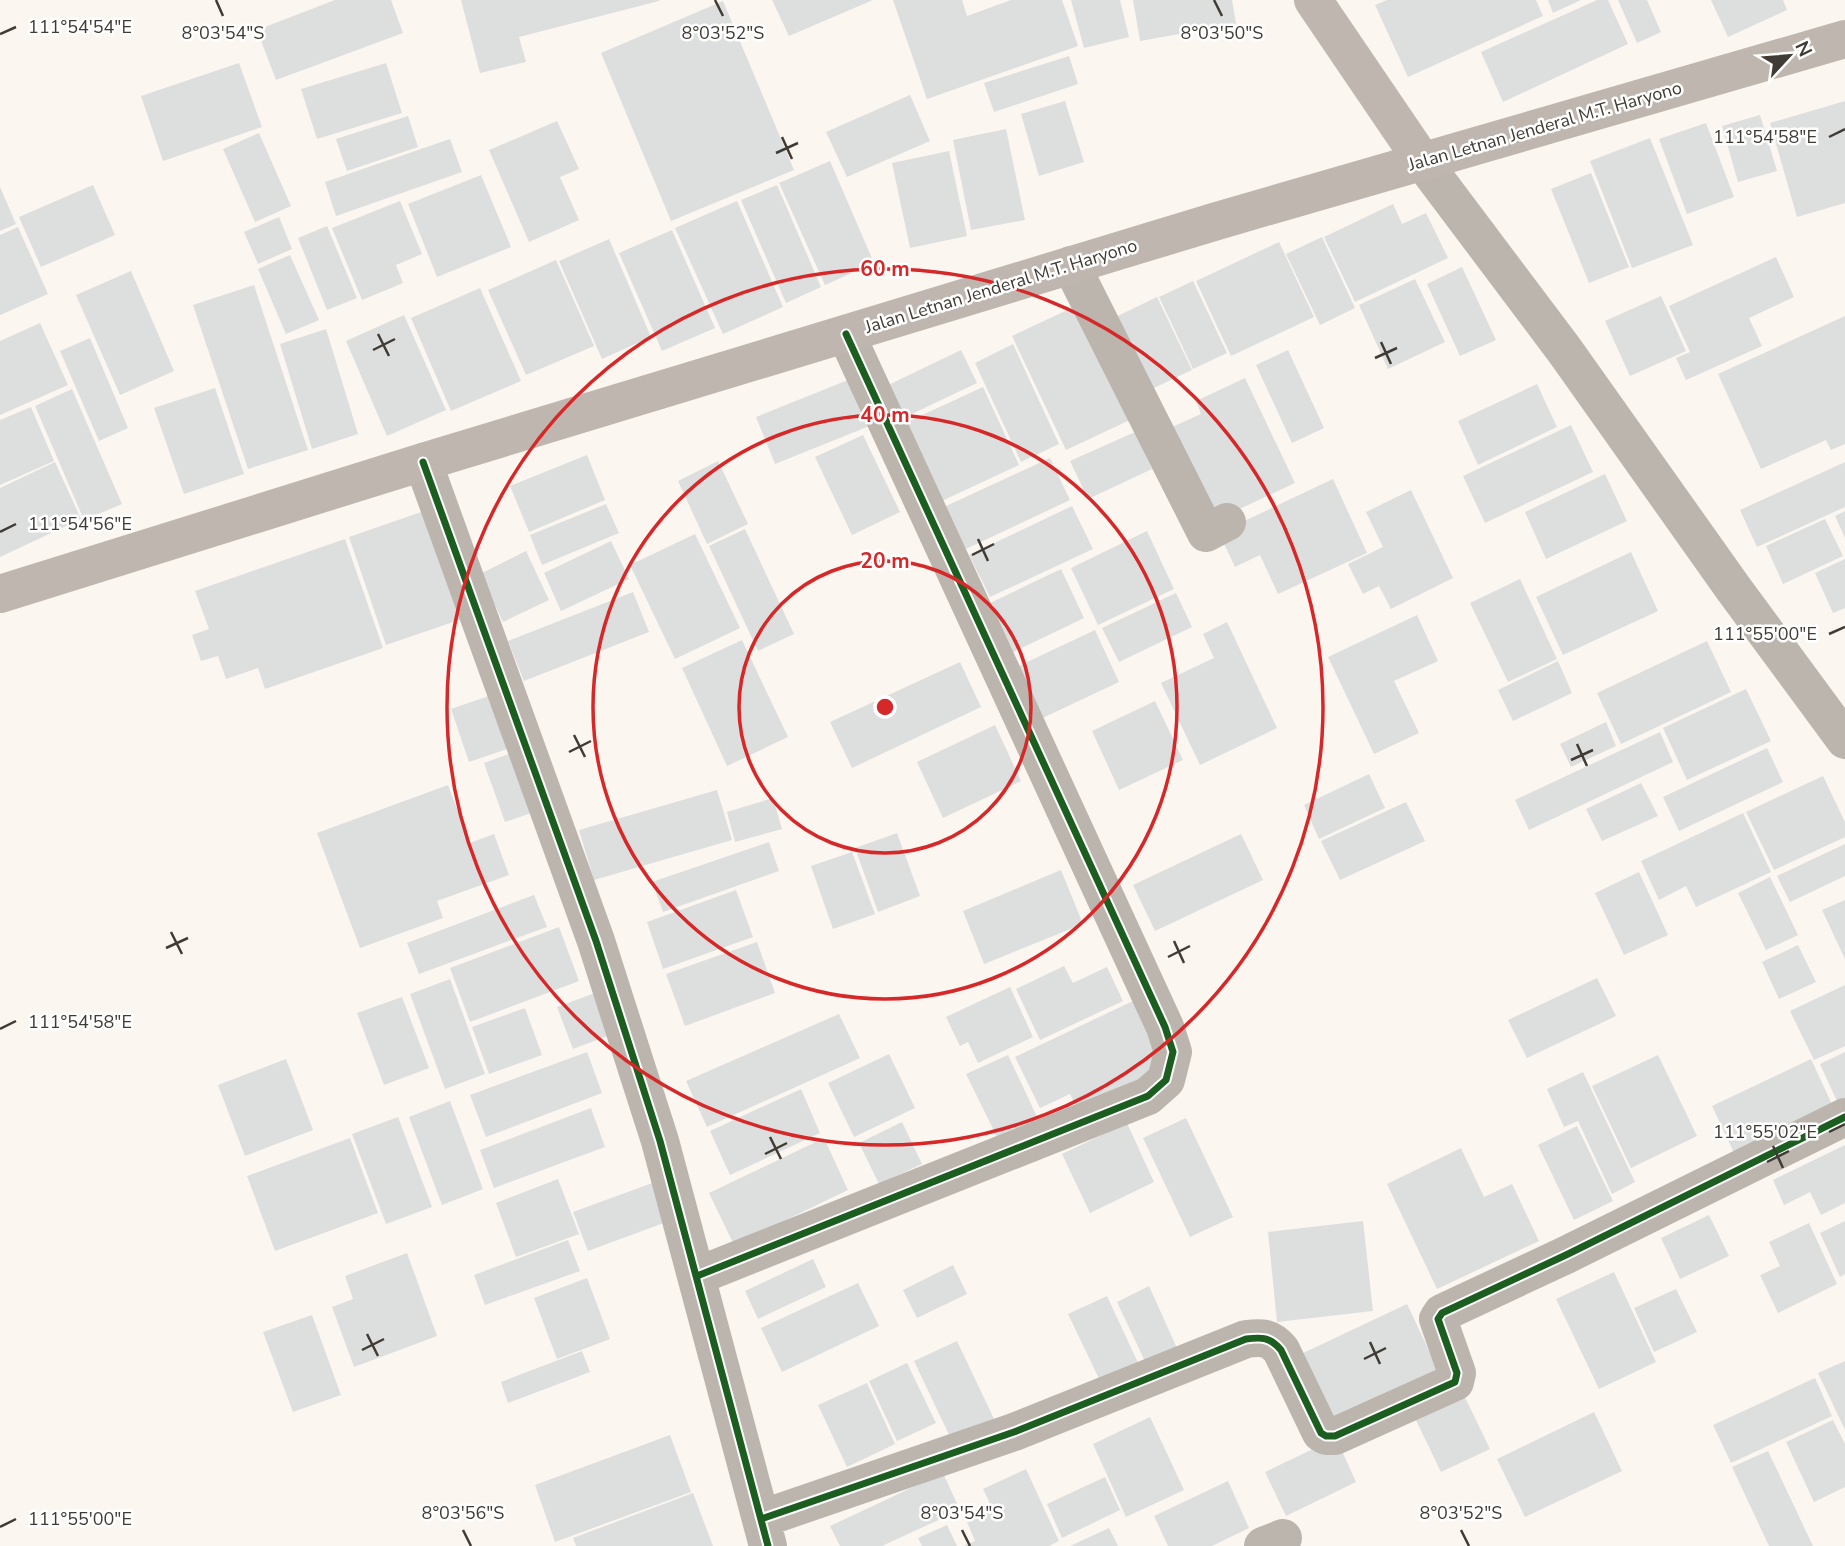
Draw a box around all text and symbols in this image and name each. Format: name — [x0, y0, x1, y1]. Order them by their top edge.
text: 111°54'54"E — [28, 15, 132, 39]
text: 8°03'54"S — [182, 21, 264, 45]
text: 8°03'52"S — [682, 21, 764, 45]
text: 8°03'50"S — [1181, 21, 1263, 45]
north arrow — [1754, 21, 1824, 91]
text: N — [1789, 37, 1818, 61]
street label: Jalan Letnan Jenderal M.T. Haryono — [1405, 75, 1684, 177]
text: 111°54'58"E — [1713, 125, 1817, 149]
street label: Jalan Letnan Jenderal M.T. Haryono — [861, 233, 1140, 339]
text: 60 m — [860, 255, 910, 283]
text: 40 m — [860, 401, 910, 429]
text: 111°54'56"E — [28, 512, 132, 536]
text: 20 m — [860, 547, 910, 575]
text: 111°55'00"E — [1713, 622, 1817, 646]
centre of rings — [873, 695, 897, 719]
text: 111°54'58"E — [28, 1010, 132, 1034]
text: 111°55'02"E — [1713, 1120, 1817, 1144]
text: 8°03'56"S — [422, 1501, 504, 1525]
text: 8°03'54"S — [921, 1501, 1003, 1525]
text: 8°03'52"S — [1420, 1501, 1502, 1525]
text: 111°55'00"E — [28, 1507, 132, 1531]

